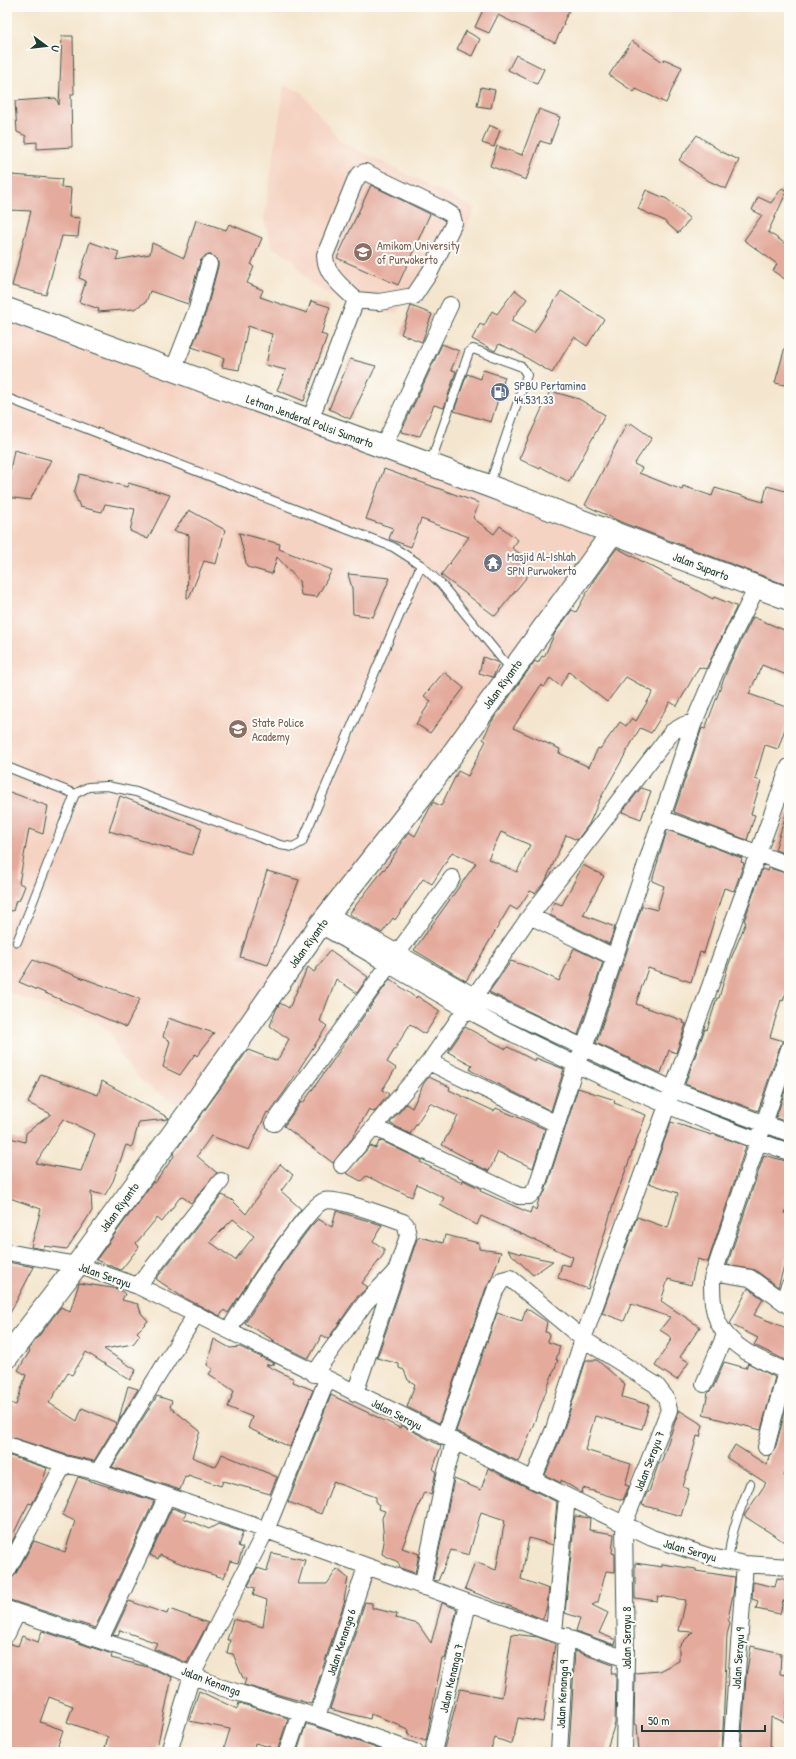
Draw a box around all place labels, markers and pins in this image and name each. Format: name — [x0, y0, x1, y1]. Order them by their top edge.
place label: Amikom University of Purwokerto — [377, 237, 460, 268]
school or university icon: Amikom University of Purwokerto — [352, 241, 374, 263]
place label: SPBU Pertamina 44.531.33 — [514, 377, 586, 408]
fuel station icon: SPBU Pertamina 44.531.33 — [489, 381, 511, 403]
place label: Masjid Al-Ishlah SPN Purwokerto — [507, 548, 577, 579]
temple icon: Masjid Al-Ishlah SPN Purwokerto — [482, 552, 504, 574]
place label: State Police Academy — [252, 714, 304, 745]
school or university icon: State Police Academy — [227, 718, 249, 740]

